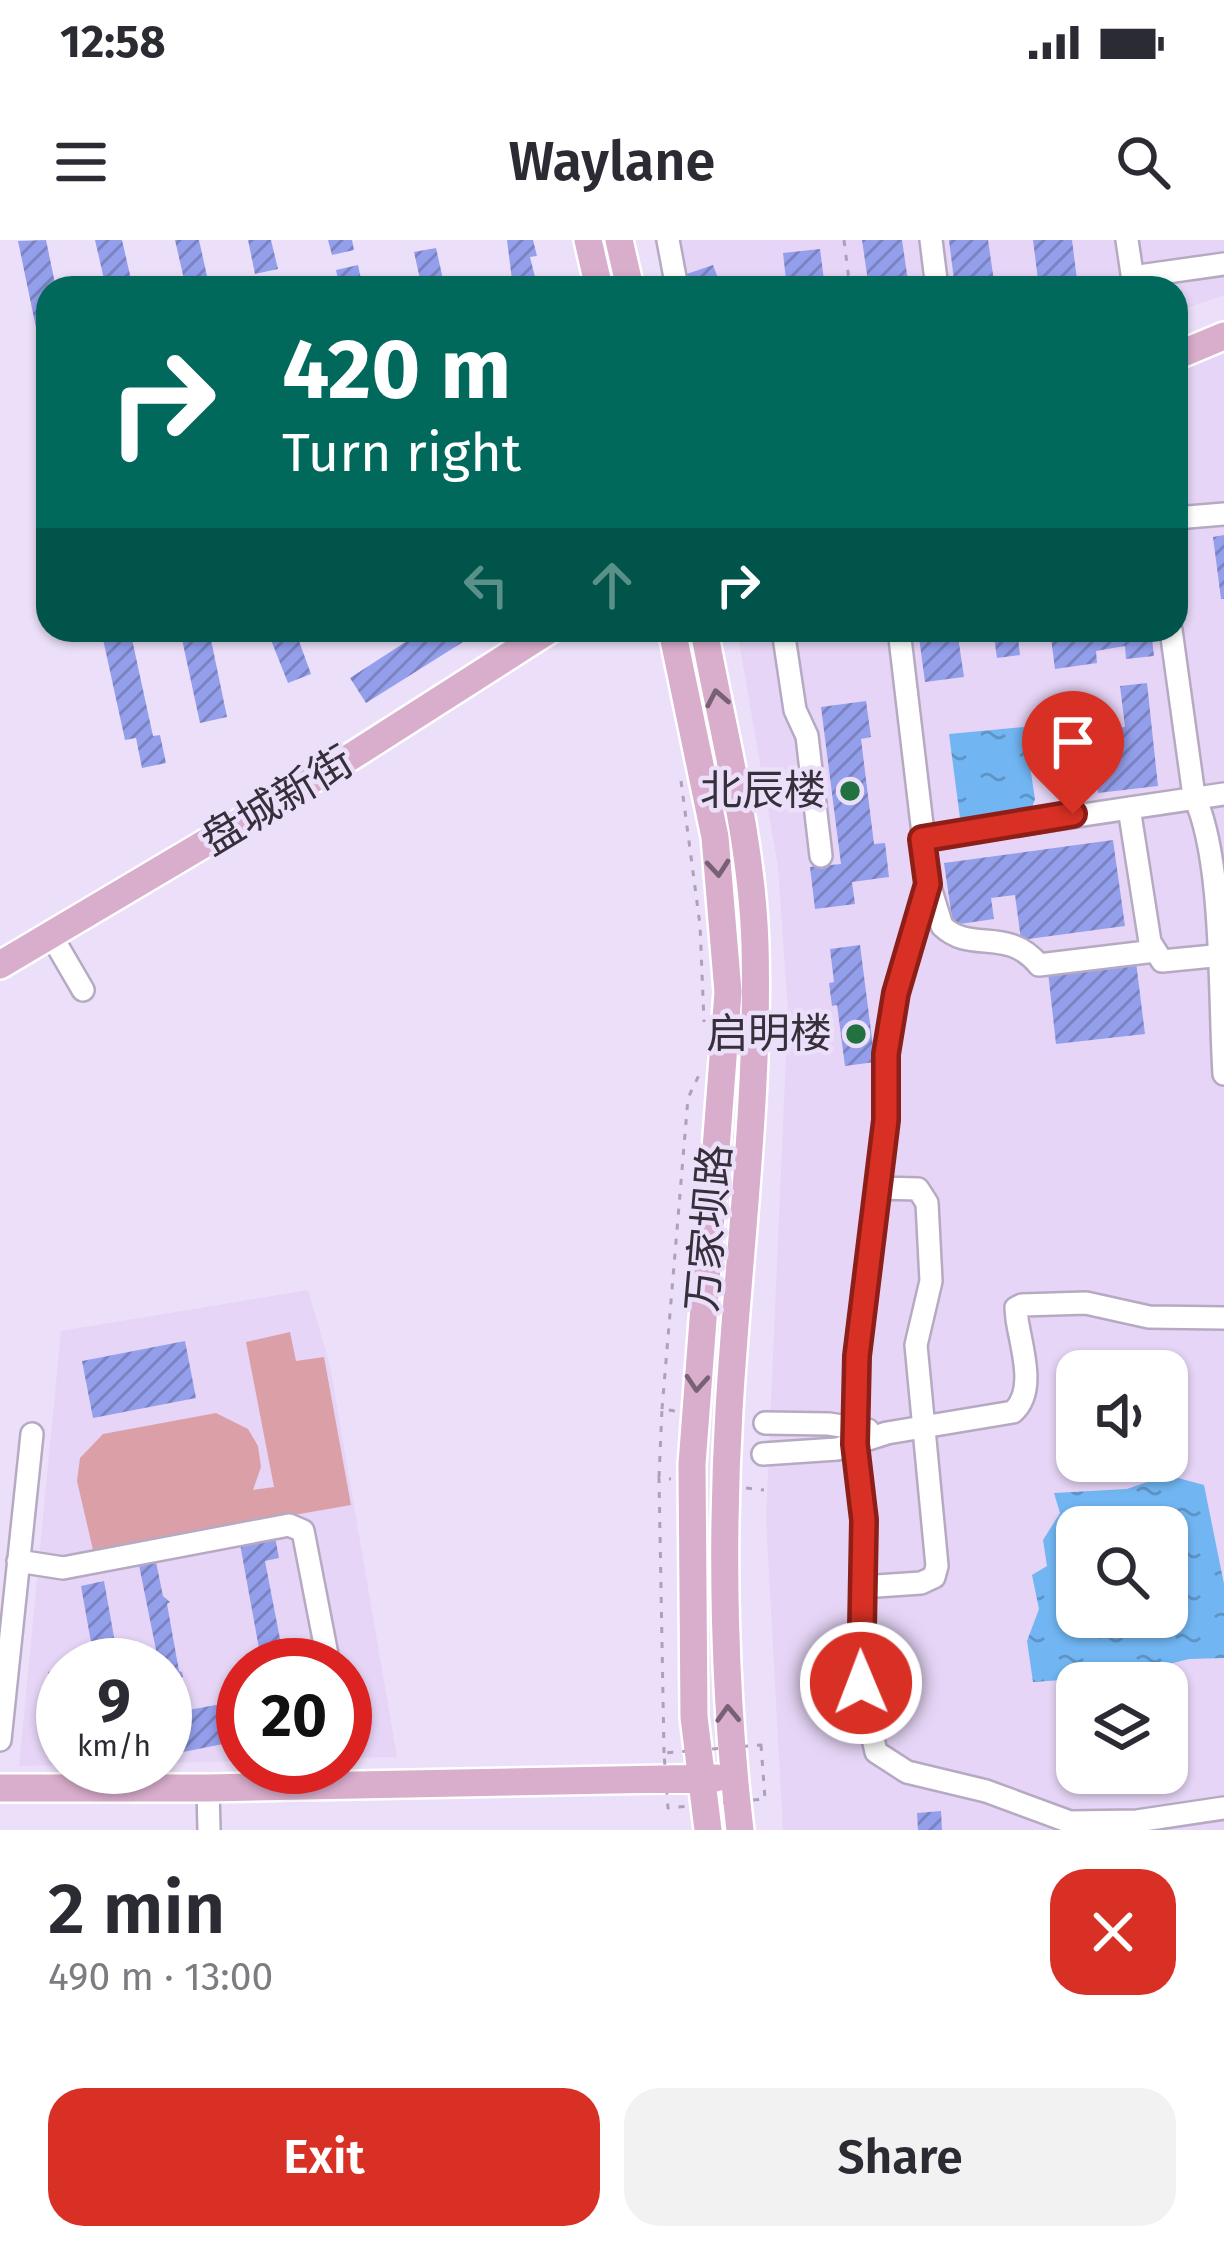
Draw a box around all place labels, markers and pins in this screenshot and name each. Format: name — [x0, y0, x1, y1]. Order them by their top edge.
pin — [1022, 691, 1124, 814]
place label: 北辰楼 — [700, 766, 826, 816]
marker: 北辰楼 — [837, 778, 863, 804]
place label: 启明楼 — [706, 1009, 832, 1059]
marker: 启明楼 — [843, 1021, 869, 1047]

